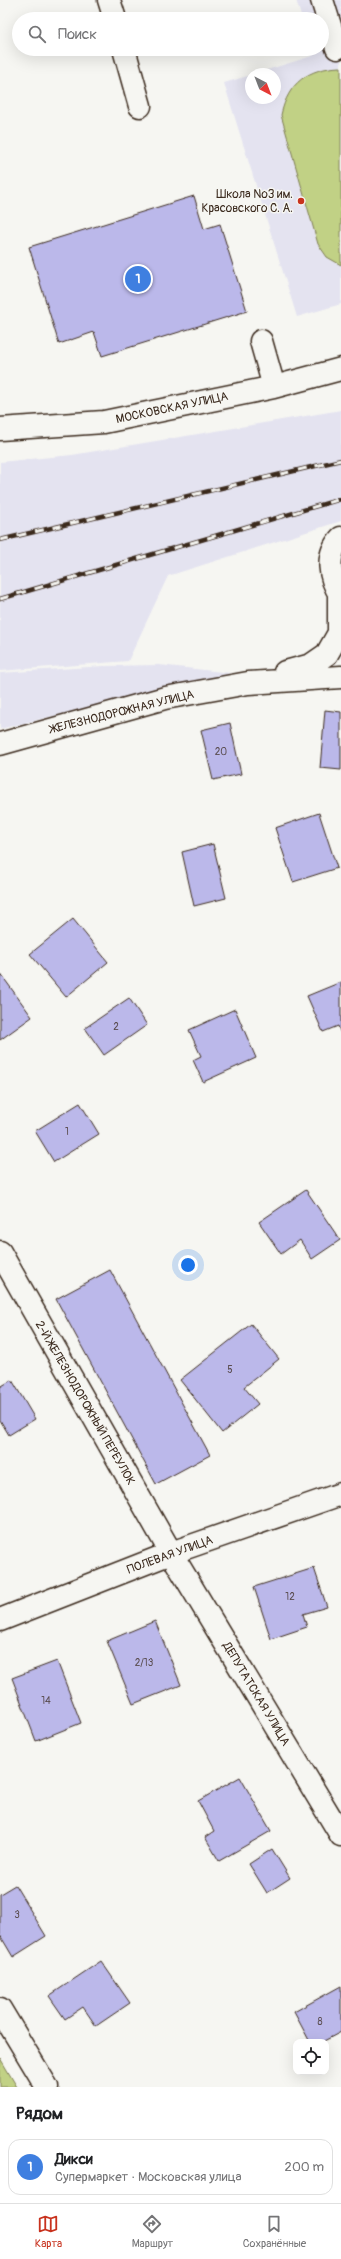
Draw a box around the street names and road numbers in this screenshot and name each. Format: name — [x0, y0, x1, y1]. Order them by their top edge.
street label: МОСКОВСКАЯ УЛИЦА — [114, 389, 230, 427]
street label: ЖЕЛЕЗНОДОРОЖНАЯ УЛИЦА — [47, 687, 196, 738]
street label: 2-Й ЖЕЛЕЗНОДОРОЖНЫЙ ПЕРЕУЛОК — [32, 1318, 138, 1488]
street label: ПОЛЕВАЯ УЛИЦА — [125, 1532, 215, 1577]
street label: ДЕПУТАТСКАЯ УЛИЦА — [219, 1638, 293, 1749]

